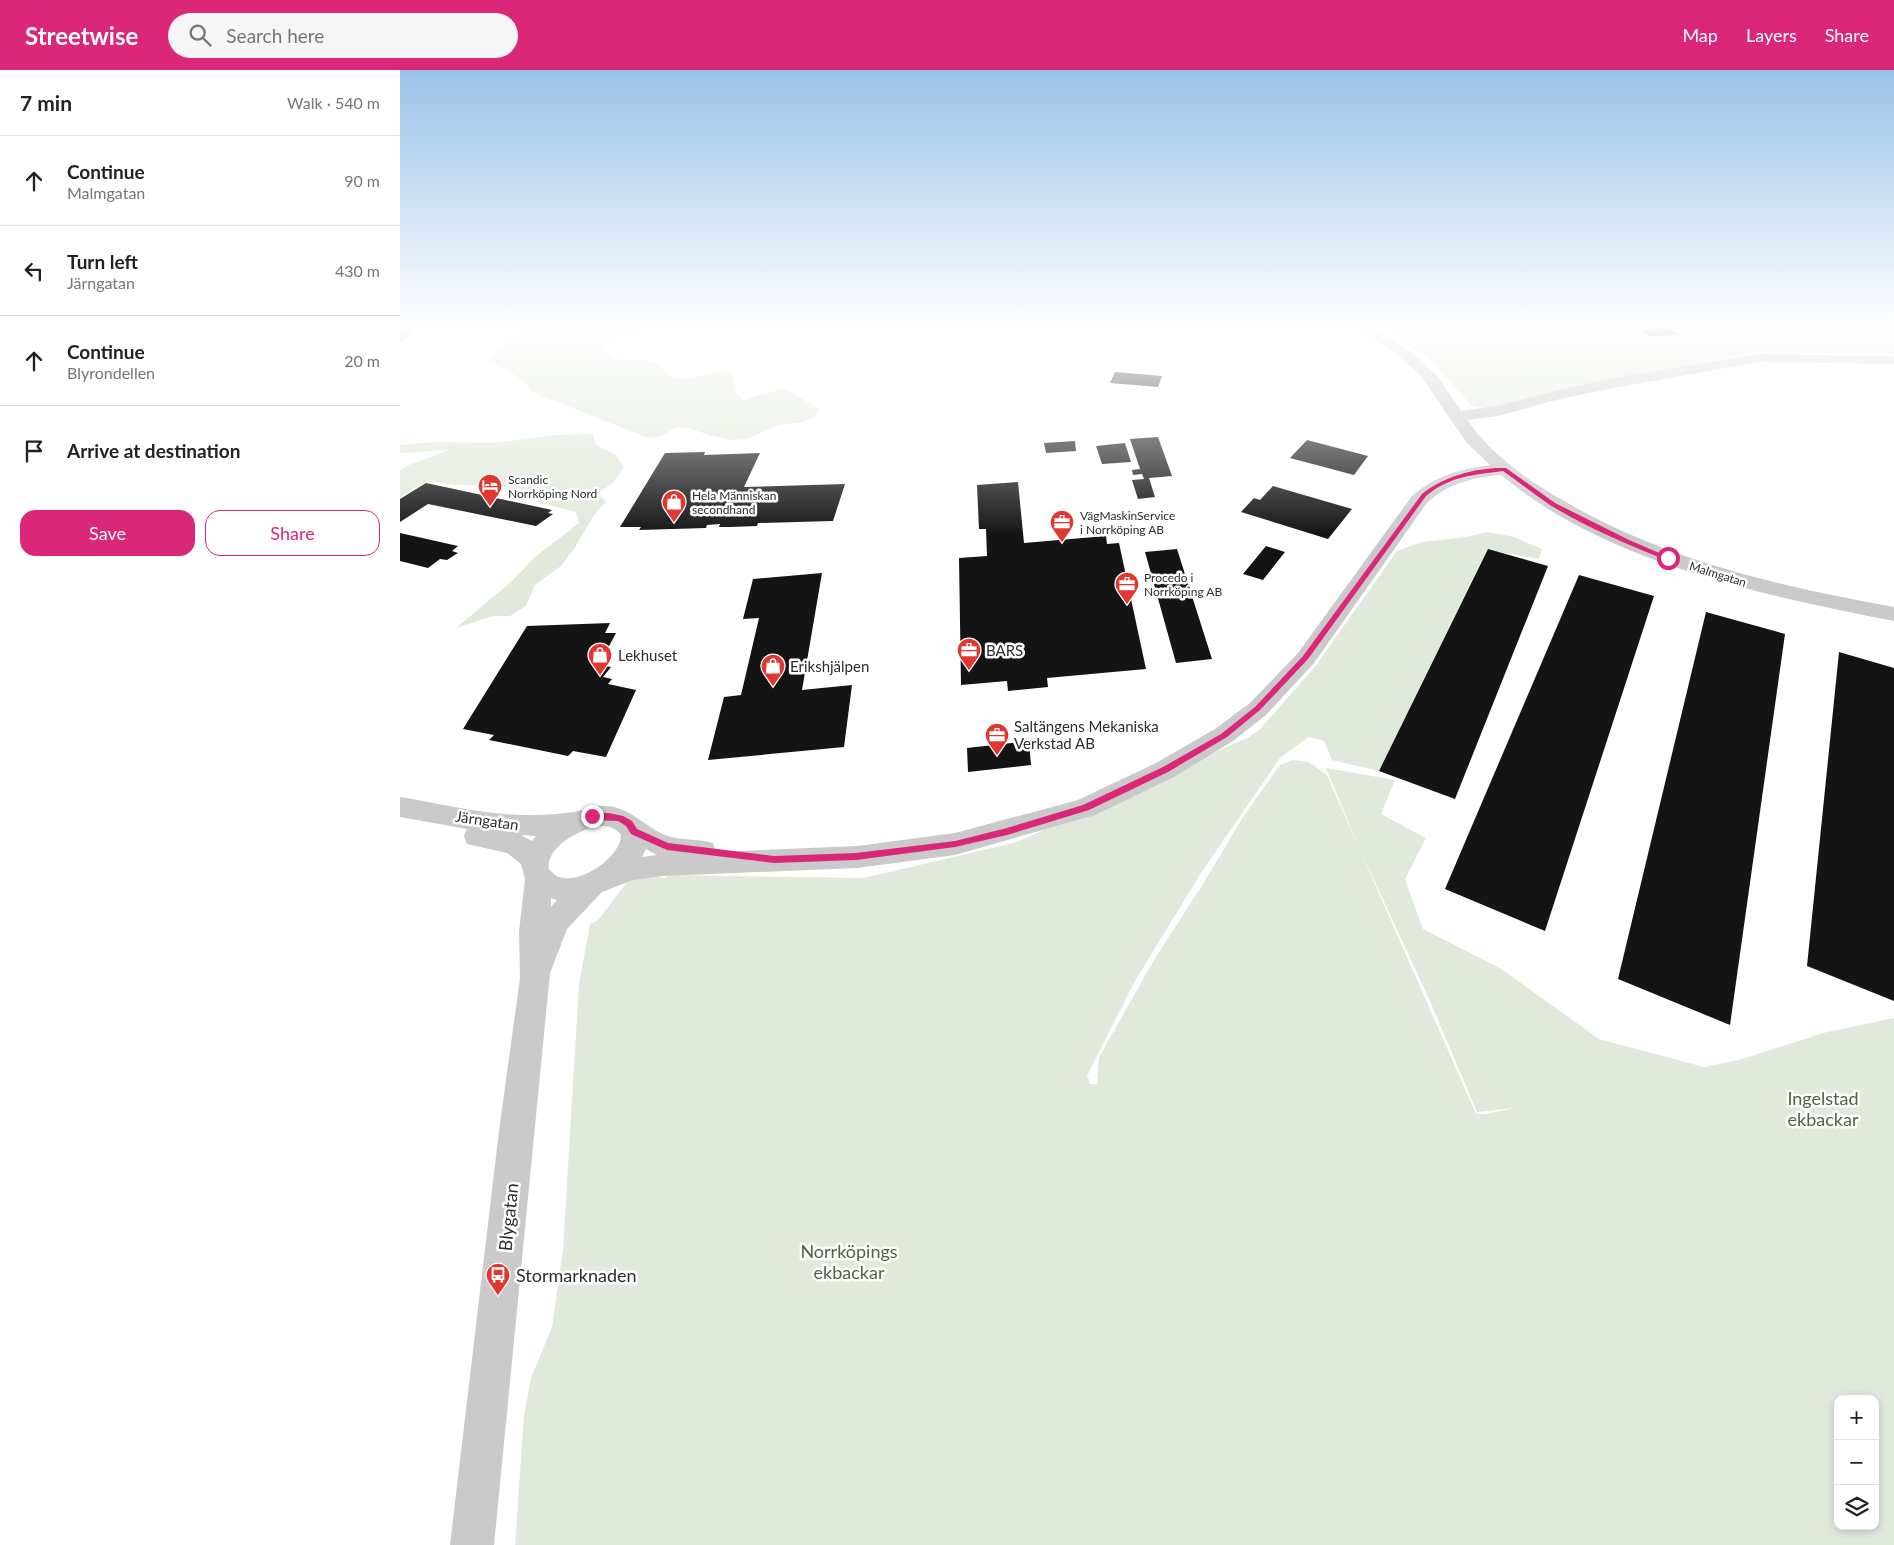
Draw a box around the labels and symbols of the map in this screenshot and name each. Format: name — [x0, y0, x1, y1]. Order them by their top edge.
place label: Scandic Norrköping Nord — [508, 472, 597, 501]
hotel icon: Scandic Norrköping Nord — [477, 473, 503, 507]
place label: Hela Människan secondhand — [692, 488, 776, 517]
shop icon: Hela Människan secondhand — [661, 489, 687, 523]
place label: VägMaskinService i Norrköping AB — [1080, 508, 1175, 537]
office icon: VägMaskinService i Norrköping AB — [1049, 509, 1075, 543]
route start — [1657, 547, 1680, 570]
street label: Malmgatan — [1688, 558, 1748, 590]
place label: Procedo i Norrköping AB — [1144, 570, 1222, 599]
office icon: Procedo i Norrköping AB — [1114, 571, 1140, 605]
office icon: BARS — [956, 637, 982, 671]
place label: BARS — [986, 641, 1023, 659]
shop icon: Lekhuset — [587, 642, 613, 676]
place label: Lekhuset — [618, 646, 678, 664]
shop icon: Erikshjälpen — [760, 653, 786, 687]
place label: Erikshjälpen — [790, 657, 869, 675]
place label: Saltängens Mekaniska Verkstad AB — [1014, 717, 1159, 752]
office icon: Saltängens Mekaniska Verkstad AB — [984, 722, 1010, 756]
route end — [581, 805, 604, 828]
street label: Järngatan — [454, 807, 520, 833]
park label: Ingelstad ekbackar — [1787, 1087, 1859, 1130]
street label: Blygatan — [493, 1182, 523, 1252]
park label: Norrköpings ekbackar — [800, 1240, 898, 1283]
bus stop icon: Stormarknaden — [485, 1262, 511, 1296]
place label: Stormarknaden — [516, 1264, 637, 1286]

